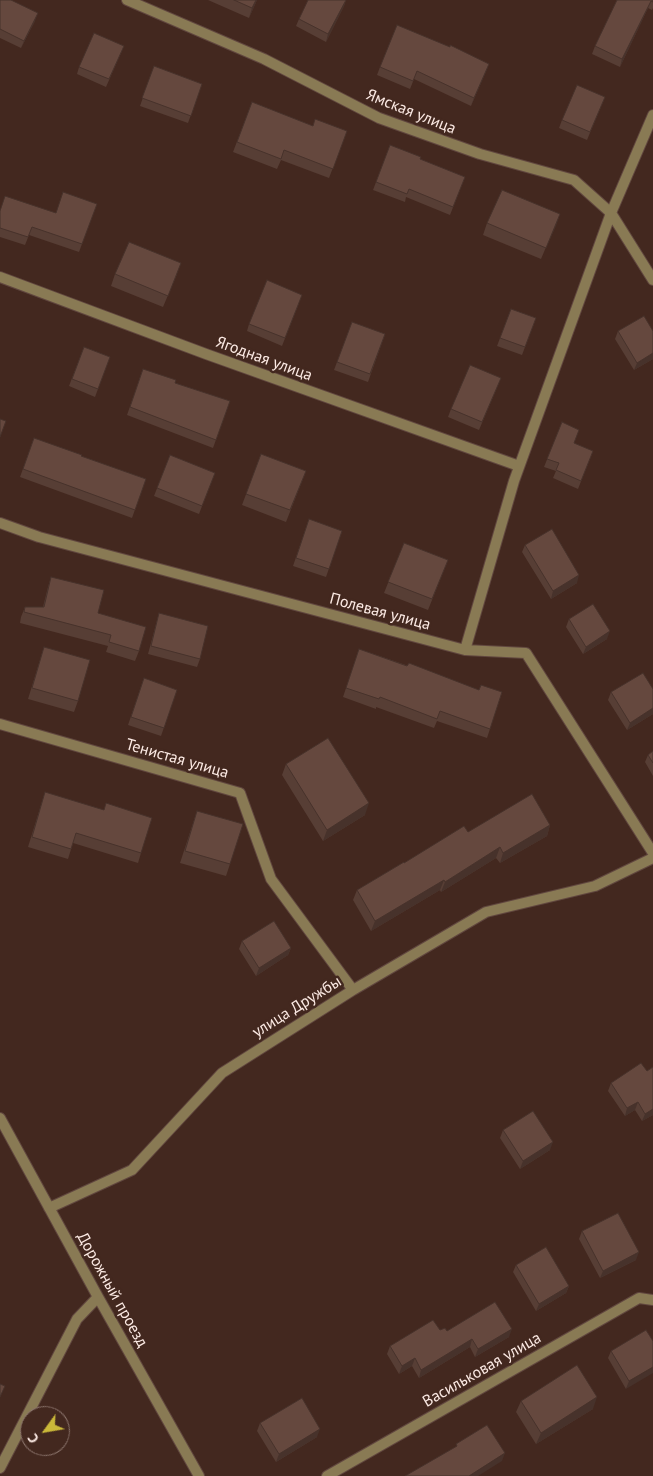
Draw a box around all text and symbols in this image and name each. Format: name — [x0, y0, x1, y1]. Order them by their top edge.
street label: Ямская улица — [363, 85, 459, 139]
street label: Ягодная улица — [213, 333, 315, 385]
street label: Полевая улица — [327, 589, 433, 635]
street label: Тенистая улица — [123, 735, 231, 783]
street label: улица Дружбы — [249, 972, 345, 1042]
street label: Дорожный проезд — [72, 1229, 152, 1351]
street label: Васильковая улица — [419, 1328, 545, 1412]
north arrow — [20, 1406, 70, 1456]
text: С — [23, 1430, 43, 1447]

